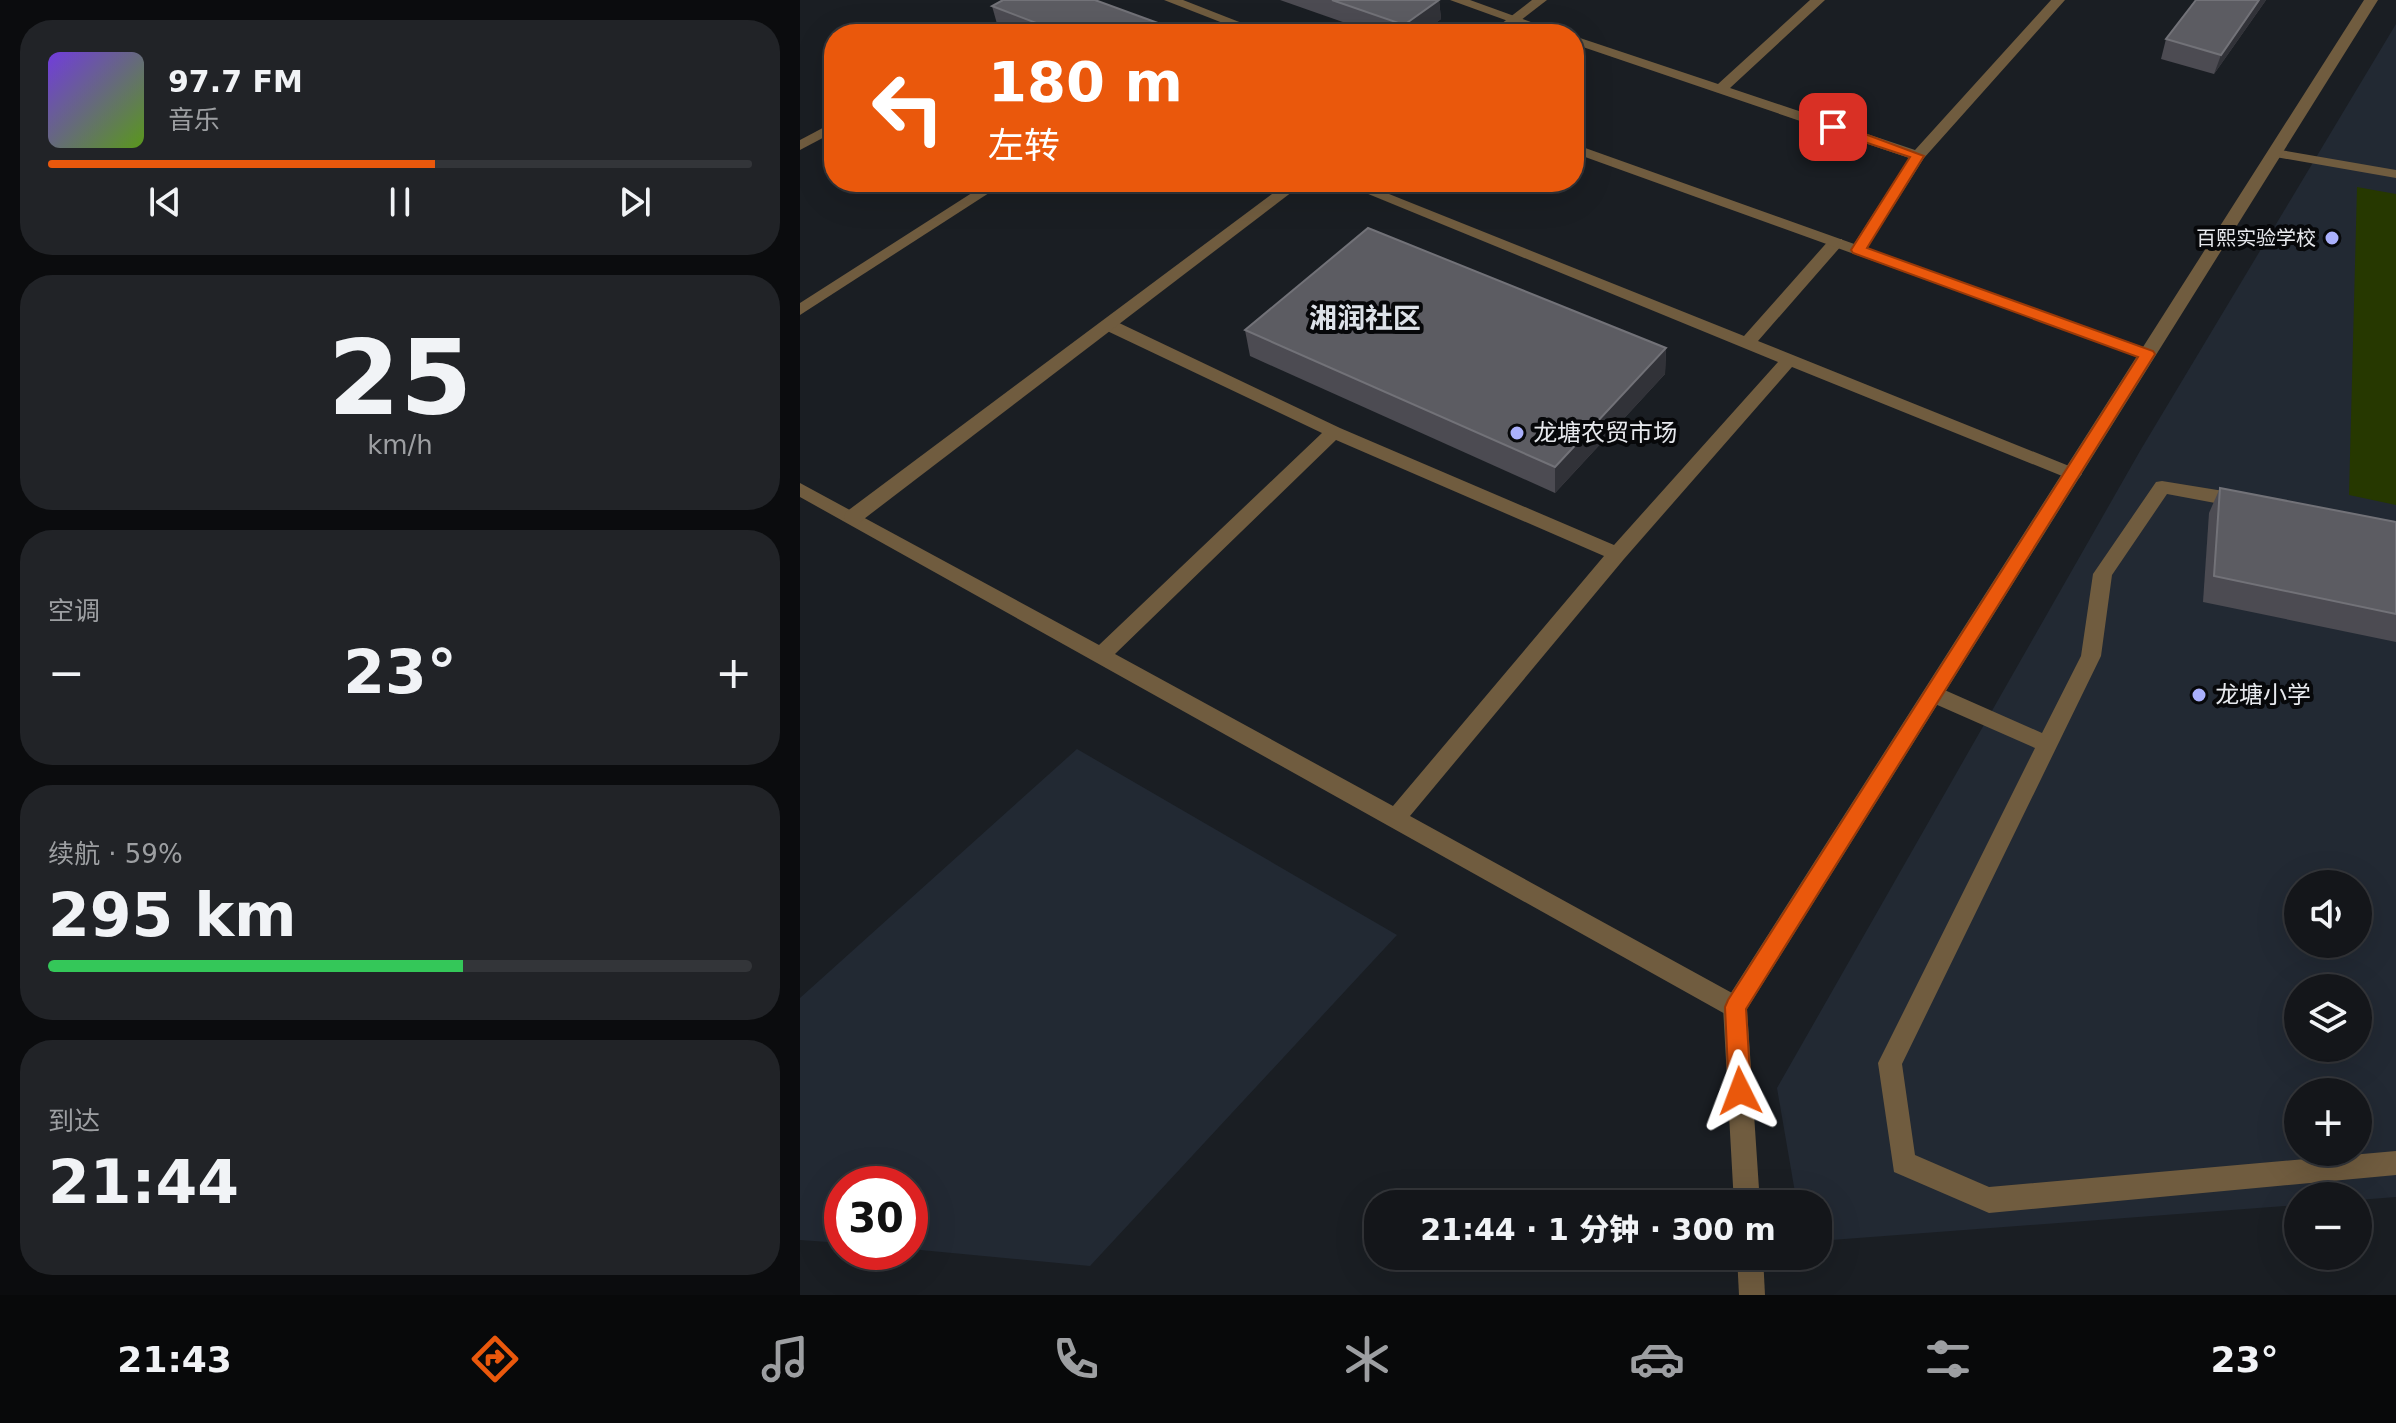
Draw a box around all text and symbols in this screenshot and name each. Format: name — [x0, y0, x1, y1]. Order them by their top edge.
text: 180 m — [988, 49, 1183, 114]
icon: left — [856, 56, 960, 160]
text: 97.7 FM — [168, 64, 303, 99]
pin — [1799, 93, 1867, 161]
text: 音乐 — [168, 105, 220, 135]
icon: arrive — [1811, 105, 1855, 149]
text: 左转 — [988, 125, 1060, 166]
icon: previous — [143, 180, 187, 224]
icon: pause — [378, 180, 422, 224]
icon: next — [613, 180, 657, 224]
place label: 百熙实验学校 — [2196, 226, 2316, 250]
marker: 百熙实验学校 — [2323, 229, 2341, 247]
district label: 湘润社区 — [1309, 302, 1421, 335]
text: 25 — [328, 317, 472, 439]
place label: 龙塘农贸市场 — [1533, 419, 1677, 447]
marker: 龙塘农贸市场 — [1508, 424, 1526, 442]
text: km/h — [367, 430, 433, 460]
text: 空调 — [48, 596, 100, 626]
text: 23° — [343, 637, 457, 707]
text: − — [48, 647, 85, 698]
text: + — [715, 647, 752, 698]
place label: 龙塘小学 — [2215, 681, 2311, 709]
marker: 龙塘小学 — [2190, 686, 2208, 704]
text: 续航 · 59% — [48, 839, 183, 869]
map controls — [2284, 870, 2372, 1270]
button: sound — [2284, 870, 2372, 958]
text: 295 km — [48, 880, 297, 950]
button: layers — [2284, 974, 2372, 1062]
position arrow — [1698, 1049, 1782, 1133]
button: + — [2284, 1078, 2372, 1166]
text: 到达 — [48, 1106, 100, 1136]
text: 21:44 — [48, 1147, 239, 1217]
speed limit sign: 30 — [824, 1166, 928, 1270]
button: − — [2284, 1182, 2372, 1270]
text: 21:44 · 1 分钟 · 300 m — [1420, 1212, 1776, 1247]
icon: directions — [467, 1331, 523, 1387]
icon: music — [757, 1331, 813, 1387]
icon: phone — [1048, 1331, 1104, 1387]
icon: climate — [1339, 1331, 1395, 1387]
icon: car — [1629, 1331, 1685, 1387]
icon: filters — [1920, 1331, 1976, 1387]
text: 21:43 — [117, 1339, 232, 1380]
text: 23° — [2211, 1339, 2279, 1380]

